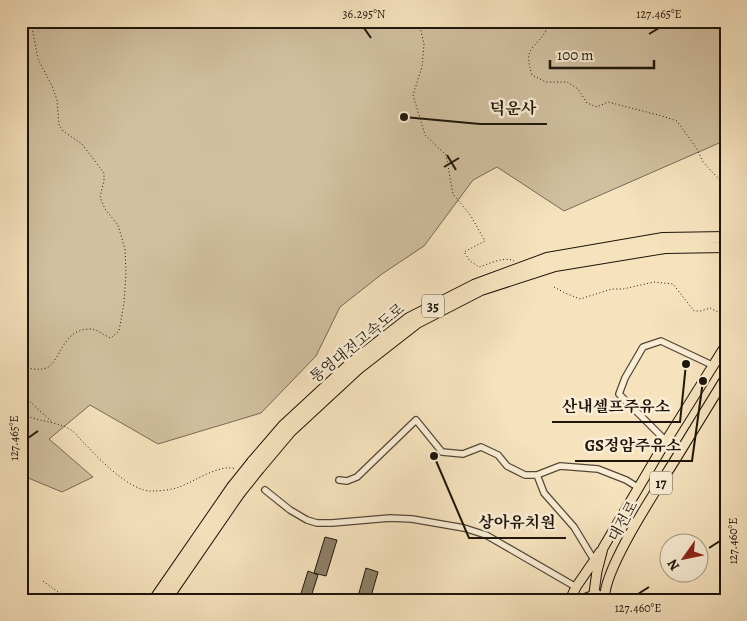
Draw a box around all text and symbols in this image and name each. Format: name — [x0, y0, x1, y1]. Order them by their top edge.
text: 36.295°N — [343, 6, 386, 22]
text: 127.465°E — [636, 6, 682, 22]
scale bar — [550, 38, 653, 70]
text: 100 m — [557, 45, 594, 65]
callout: 덕운사 — [480, 93, 547, 124]
text: 덕운사 — [490, 98, 537, 120]
road number: 35 — [422, 294, 444, 318]
street label: 통영대전고속도로 — [306, 298, 409, 387]
callout: 산내셀프주유소 — [552, 391, 680, 422]
text: 산내셀프주유소 — [562, 396, 671, 418]
text: 127.465°E — [6, 415, 22, 461]
callout: GS정암주유소 — [575, 430, 692, 461]
text: GS정암주유소 — [585, 435, 682, 457]
road number: 17 — [650, 472, 672, 494]
street label: 대전로 — [604, 497, 643, 545]
callout: 상아유치원 — [469, 507, 566, 538]
text: 상아유치원 — [478, 512, 556, 534]
text: 127.460°E — [725, 518, 741, 564]
north arrow — [660, 534, 710, 584]
text: N — [663, 555, 684, 574]
text: 127.460°E — [615, 600, 661, 616]

